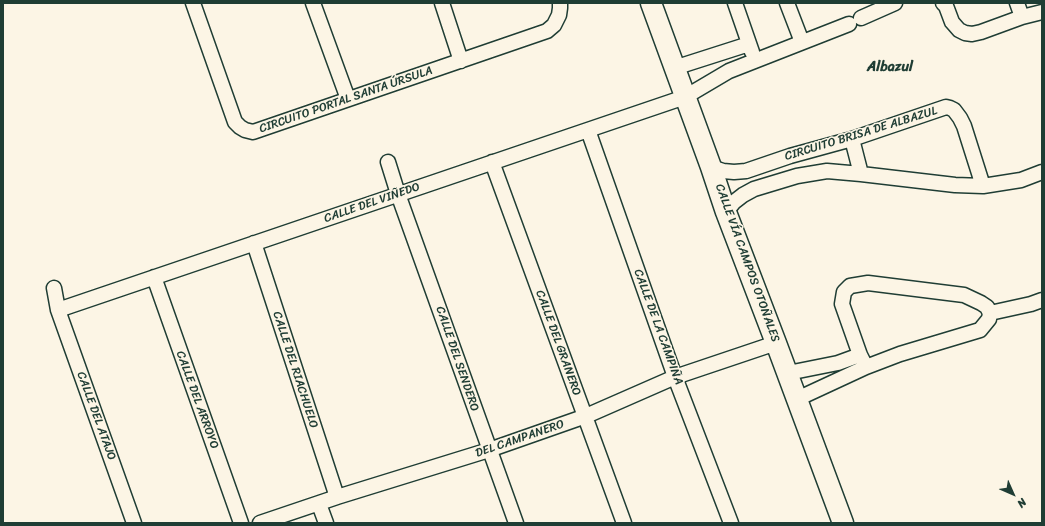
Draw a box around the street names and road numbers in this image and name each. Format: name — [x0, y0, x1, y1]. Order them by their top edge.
street label: CIRCUITO PORTAL SANTA ÚRSULA — [257, 63, 435, 137]
street label: CIRCUITO BRISA DE ALBAZUL — [783, 104, 939, 164]
street label: CALLE DEL VIÑEDO — [322, 180, 422, 226]
street label: CALLE VÍA CAMPOS OTOÑALES — [712, 182, 782, 344]
street label: CALLE DE LA CAMPIÑA — [630, 267, 686, 387]
street label: CALLE DEL GRANERO — [532, 288, 584, 398]
street label: CALLE DEL SENDERO — [432, 305, 482, 413]
street label: CALLE DEL RIACHUELO — [269, 310, 321, 430]
street label: CALLE DEL ARROYO — [173, 349, 221, 451]
street label: CALLE DEL ATAJO — [73, 370, 119, 462]
street label: DEL CAMPANERO — [474, 417, 566, 461]

